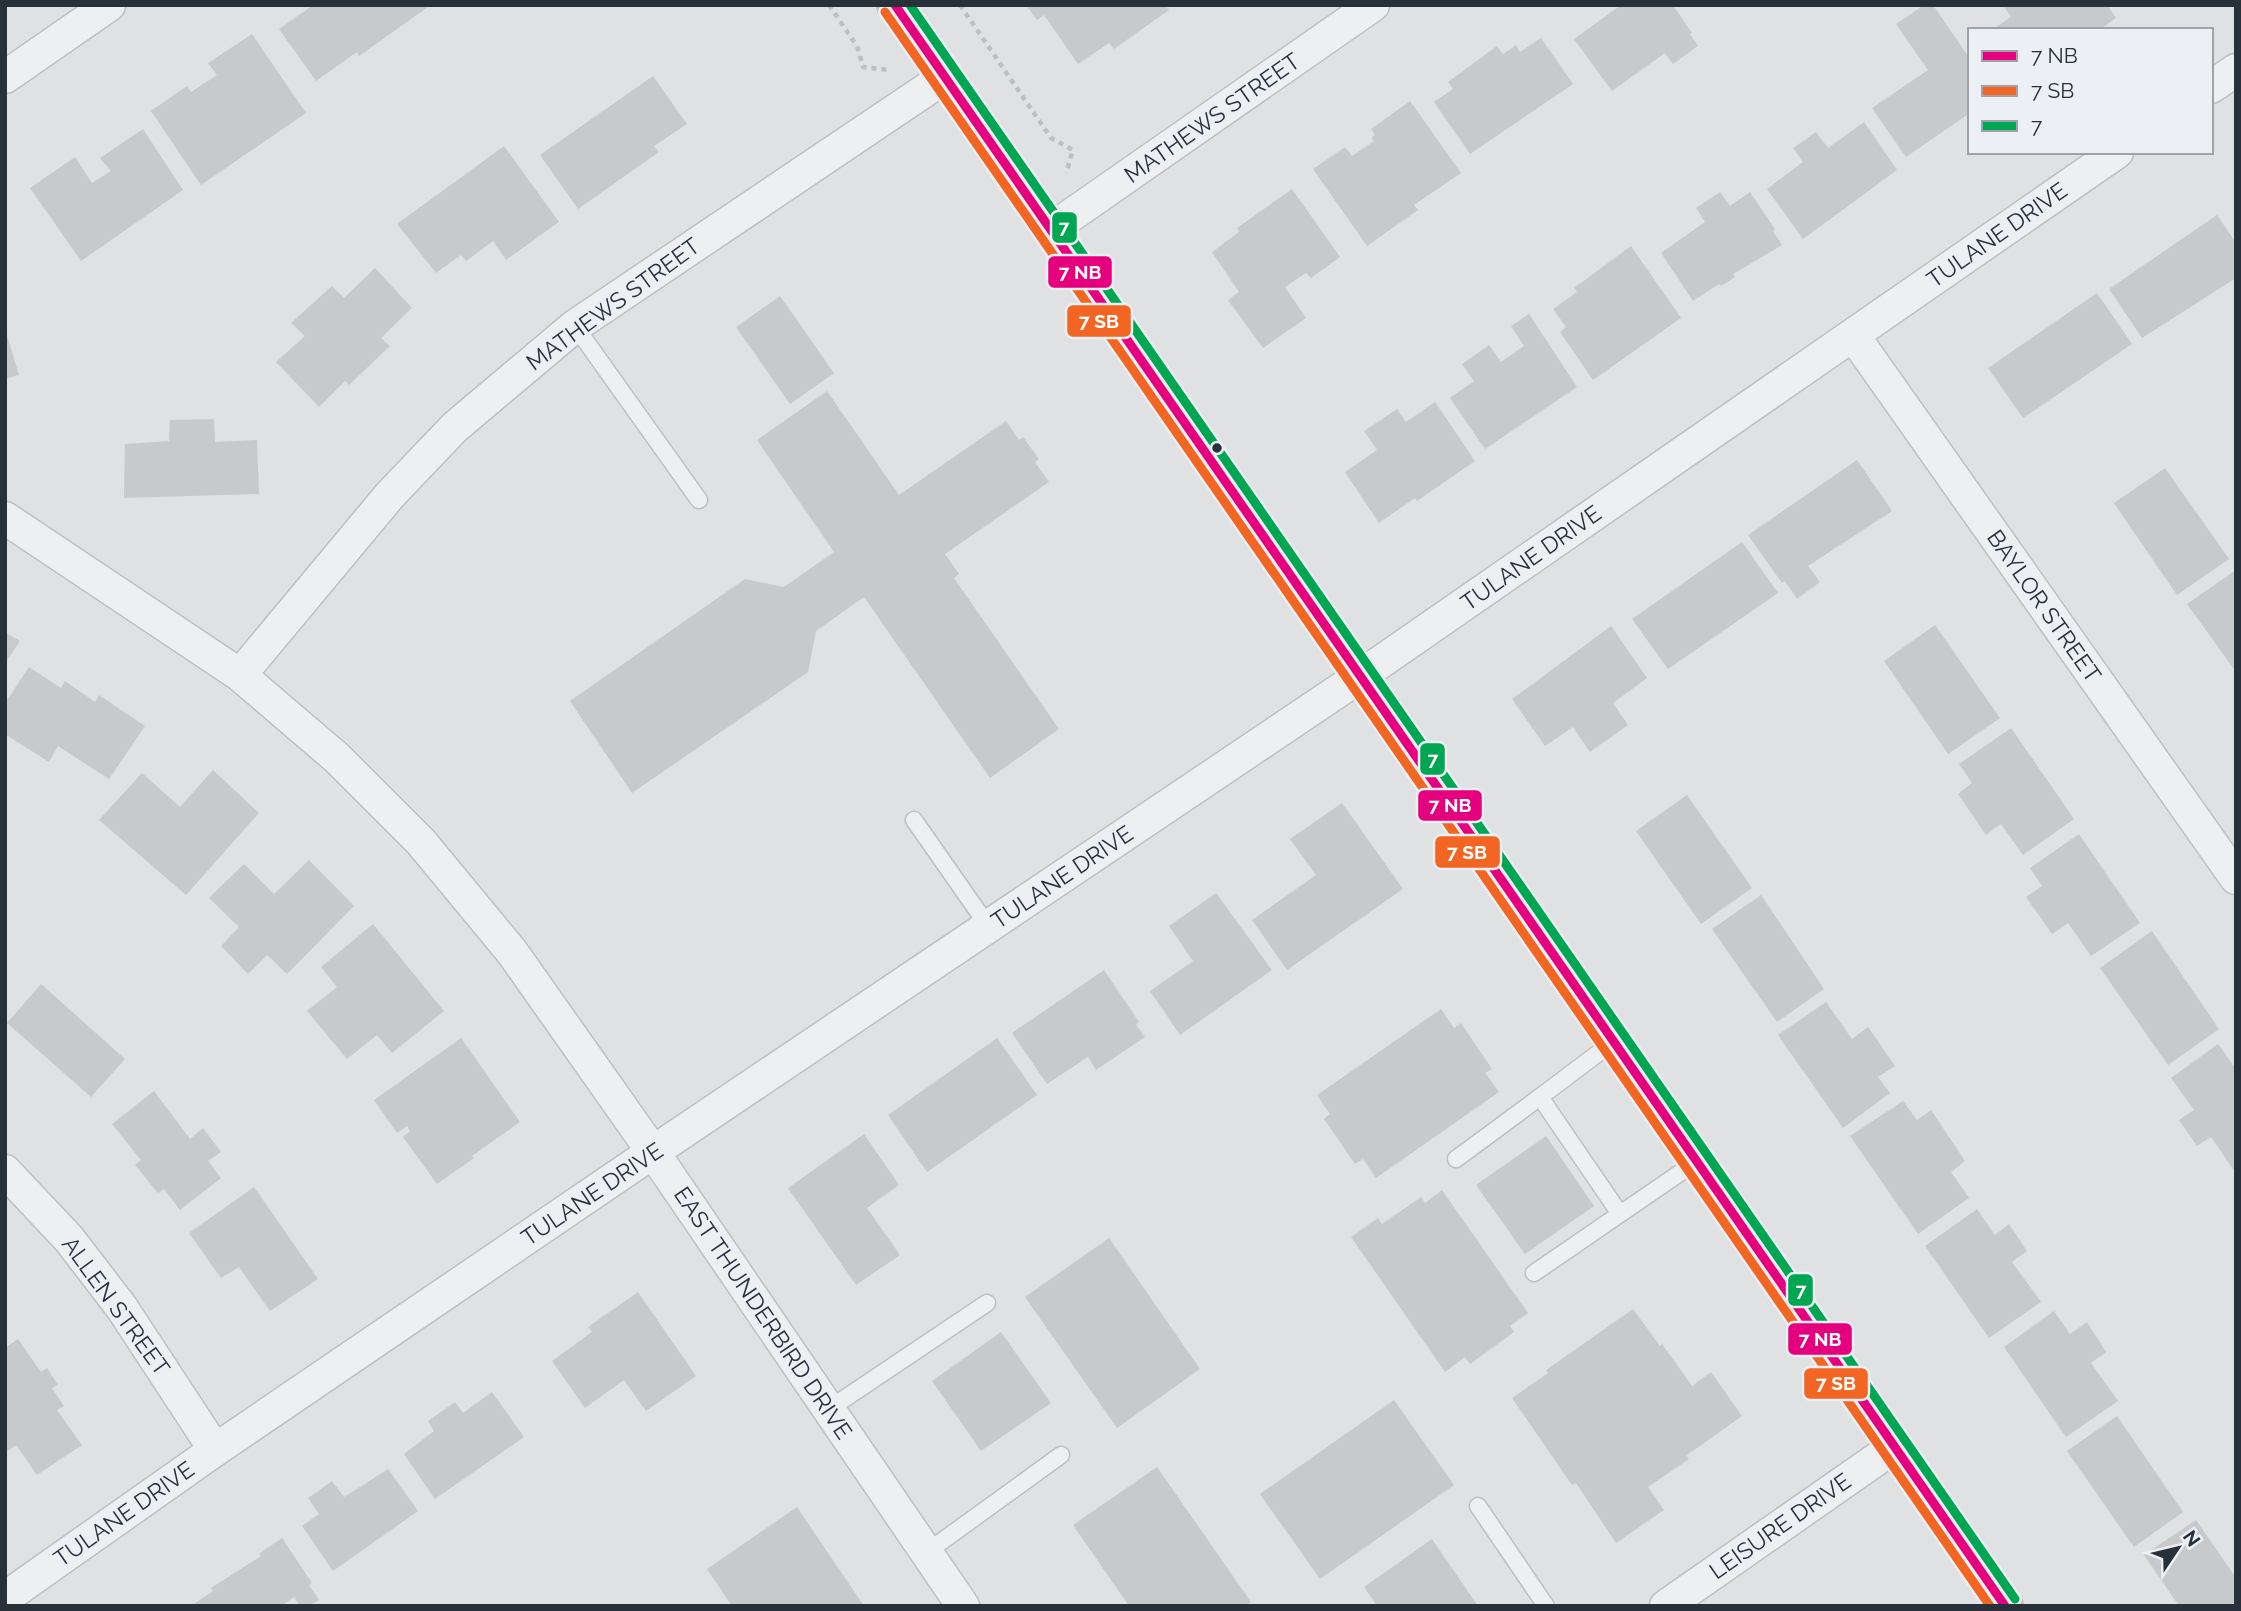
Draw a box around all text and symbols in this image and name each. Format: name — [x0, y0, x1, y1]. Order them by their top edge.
legend — [1968, 28, 2213, 154]
text: 7 NB — [2031, 43, 2078, 68]
street label: MATHEWS STREET — [1119, 47, 1305, 188]
text: 7 SB — [2031, 78, 2074, 103]
text: 7 — [2031, 113, 2043, 138]
street label: TULANE DRIVE — [1921, 176, 2072, 293]
line badge: 7 — [1051, 211, 1078, 244]
text: 7 — [1059, 216, 1070, 238]
street label: MATHEWS STREET — [521, 232, 705, 376]
line badge: 7 NB — [1047, 255, 1113, 289]
text: 7 NB — [1059, 261, 1101, 283]
line badge: 7 SB — [1066, 304, 1132, 338]
text: 7 SB — [1079, 310, 1119, 332]
unlabelled marker — [1210, 441, 1224, 455]
street label: TULANE DRIVE — [1455, 499, 1606, 616]
street label: BAYLOR STREET — [1982, 524, 2107, 687]
line badge: 7 — [1419, 742, 1446, 776]
text: 7 — [1428, 748, 1439, 770]
line badge: 7 NB — [1417, 789, 1483, 822]
text: 7 NB — [1429, 794, 1471, 816]
street label: TULANE DRIVE — [986, 819, 1138, 934]
line badge: 7 SB — [1434, 835, 1501, 869]
text: 7 SB — [1447, 841, 1487, 863]
street label: TULANE DRIVE — [516, 1136, 668, 1251]
street label: EAST THUNDERBIRD DRIVE — [669, 1181, 858, 1444]
street label: ALLEN STREET — [57, 1231, 176, 1380]
line badge: 7 — [1787, 1273, 1814, 1307]
text: 7 — [1796, 1279, 1807, 1301]
line badge: 7 NB — [1787, 1322, 1853, 1356]
text: 7 NB — [1799, 1328, 1841, 1350]
line badge: 7 SB — [1803, 1367, 1869, 1400]
text: 7 SB — [1816, 1372, 1856, 1394]
street label: TULANE DRIVE — [48, 1455, 199, 1572]
street label: LEISURE DRIVE — [1704, 1467, 1856, 1584]
north arrow — [2143, 1513, 2213, 1583]
text: N — [2179, 1526, 2205, 1550]

